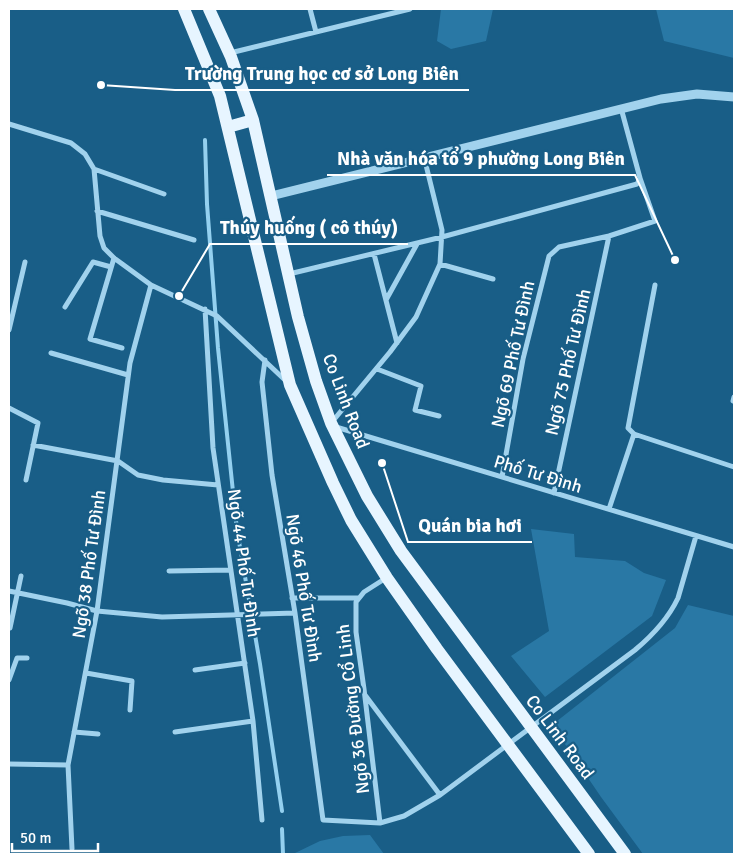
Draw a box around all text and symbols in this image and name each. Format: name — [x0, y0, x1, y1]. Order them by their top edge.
callout: Trường Trung học cơ sở Long Biên — [175, 56, 469, 90]
text: Trường Trung học cơ sở Long Biên — [185, 62, 459, 86]
callout: Nhà văn hóa tổ 9 phường Long Biên — [327, 141, 635, 175]
text: Nhà văn hóa tổ 9 phường Long Biên — [337, 146, 625, 171]
callout: Thúy huống ( cô thúy) — [210, 210, 408, 244]
text: Thúy huống ( cô thúy) — [220, 215, 398, 240]
street label: Ngõ 69 Phố Tư Đình — [487, 279, 539, 429]
street label: Ngõ 75 Phố Tư Đình — [540, 287, 596, 437]
street label: Co Linh Road — [318, 350, 374, 452]
street label: Phố Tư Đình — [491, 450, 585, 498]
street label: Ngõ 44 Phố Tư Đình — [223, 487, 265, 639]
street label: Ngõ 38 Phố Tư Đình — [68, 488, 110, 640]
callout: Quán bia hơi — [408, 508, 532, 542]
street label: Ngõ 46 Phố Tư Đình — [281, 512, 327, 664]
text: Quán bia hơi — [418, 514, 522, 538]
street label: Ngõ 36 Đường Cổ Linh — [332, 623, 374, 795]
street label: Co Linh Road — [521, 690, 599, 784]
scale bar — [12, 820, 99, 852]
text: 50 m — [20, 829, 51, 847]

